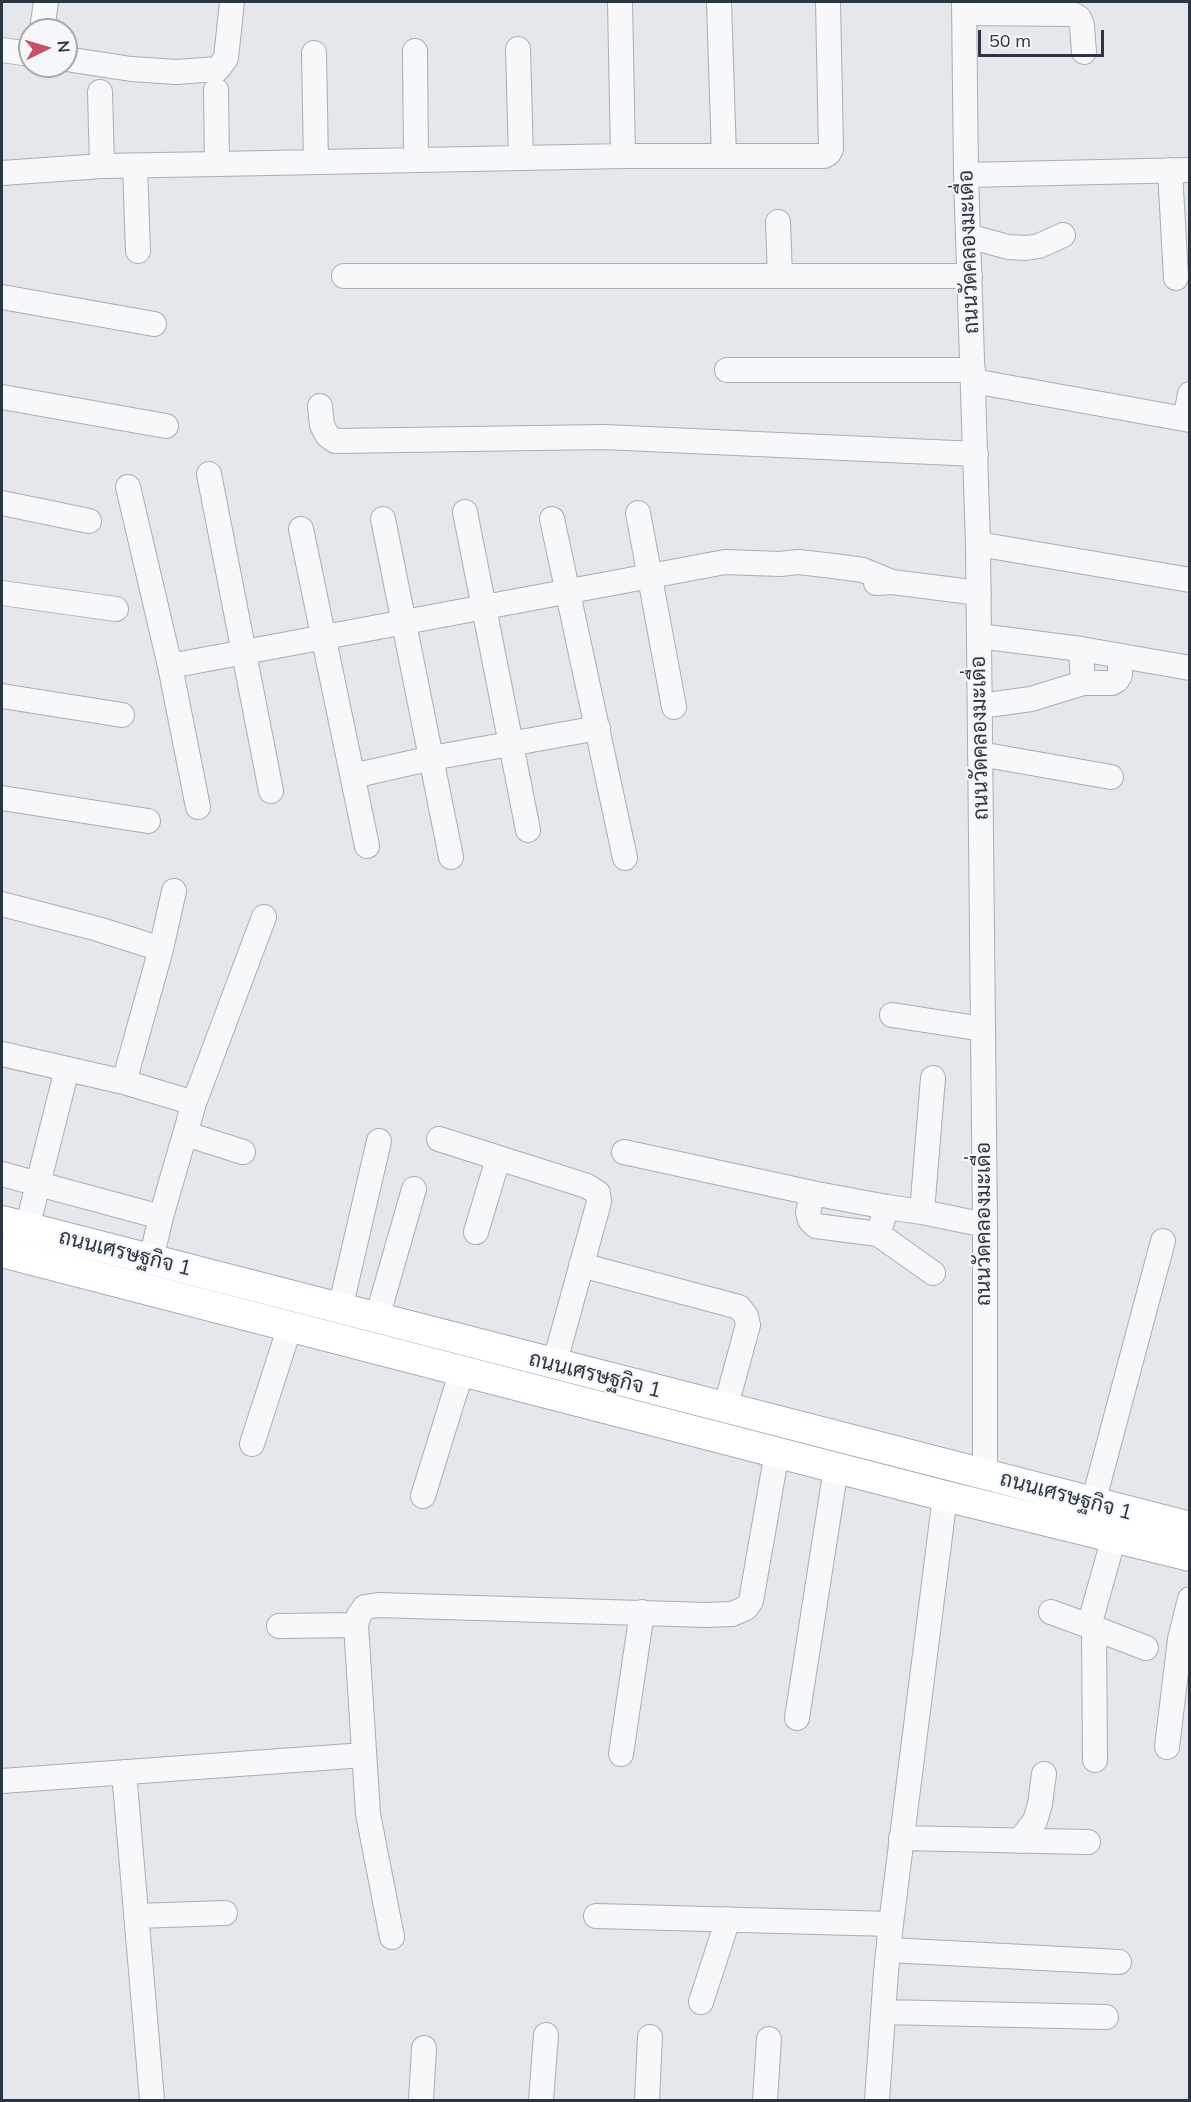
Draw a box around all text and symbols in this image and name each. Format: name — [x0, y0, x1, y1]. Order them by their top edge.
north arrow — [18, 18, 78, 78]
scale bar — [981, 18, 1107, 56]
text: 50 m — [989, 29, 1031, 52]
text: N — [53, 40, 74, 54]
street label: ถนนวัดคลองมะเดื่อ — [954, 170, 984, 334]
street label: ถนนวัดคลองมะเดื่อ — [966, 656, 994, 820]
street label: ถนนวัดคลองมะเดื่อ — [971, 1142, 997, 1306]
street label: ถนนเศรษฐกิจ 1 — [56, 1224, 194, 1282]
street label: ถนนเศรษฐกิจ 1 — [526, 1346, 664, 1404]
street label: ถนนเศรษฐกิจ 1 — [997, 1466, 1135, 1526]

